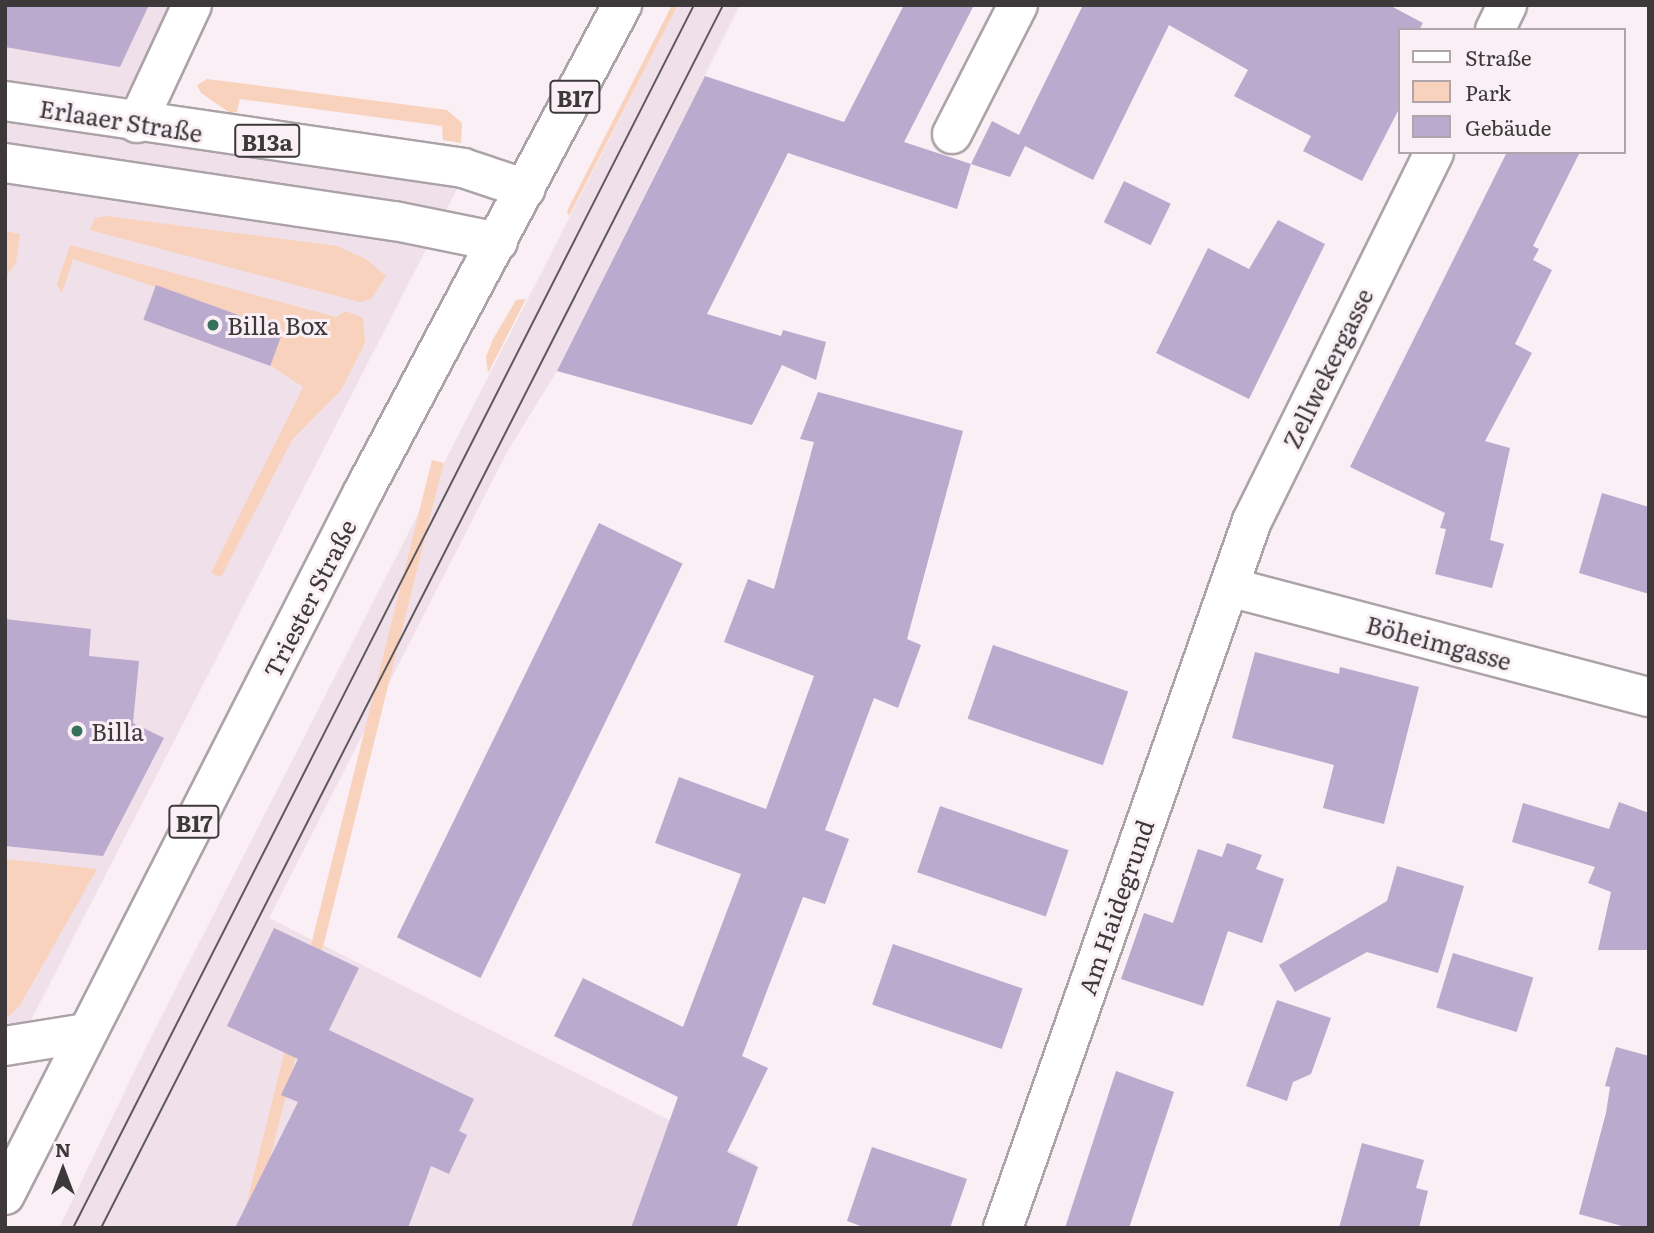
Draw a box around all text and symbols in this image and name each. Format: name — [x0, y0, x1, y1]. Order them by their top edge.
legend — [1398, 28, 1626, 154]
text: Straße — [1465, 41, 1532, 72]
text: Park — [1465, 76, 1511, 107]
road number: B17 — [549, 78, 601, 116]
street label: Erlaaer Straße — [37, 93, 205, 147]
text: Gebäude — [1465, 111, 1551, 142]
road number: B13a — [234, 122, 300, 160]
street label: Zellwekergasse — [1276, 284, 1378, 452]
place label: Billa Box — [227, 311, 328, 339]
marker: Billa Box — [205, 317, 221, 333]
street label: Triester Straße — [257, 514, 361, 682]
street label: Böheimgasse — [1363, 609, 1515, 675]
place label: Billa — [91, 717, 144, 745]
marker: Billa — [69, 723, 85, 739]
road number: B17 — [168, 802, 220, 842]
street label: Am Haidegrund — [1071, 816, 1159, 998]
north arrow — [28, 1135, 98, 1205]
text: N — [55, 1135, 71, 1163]

